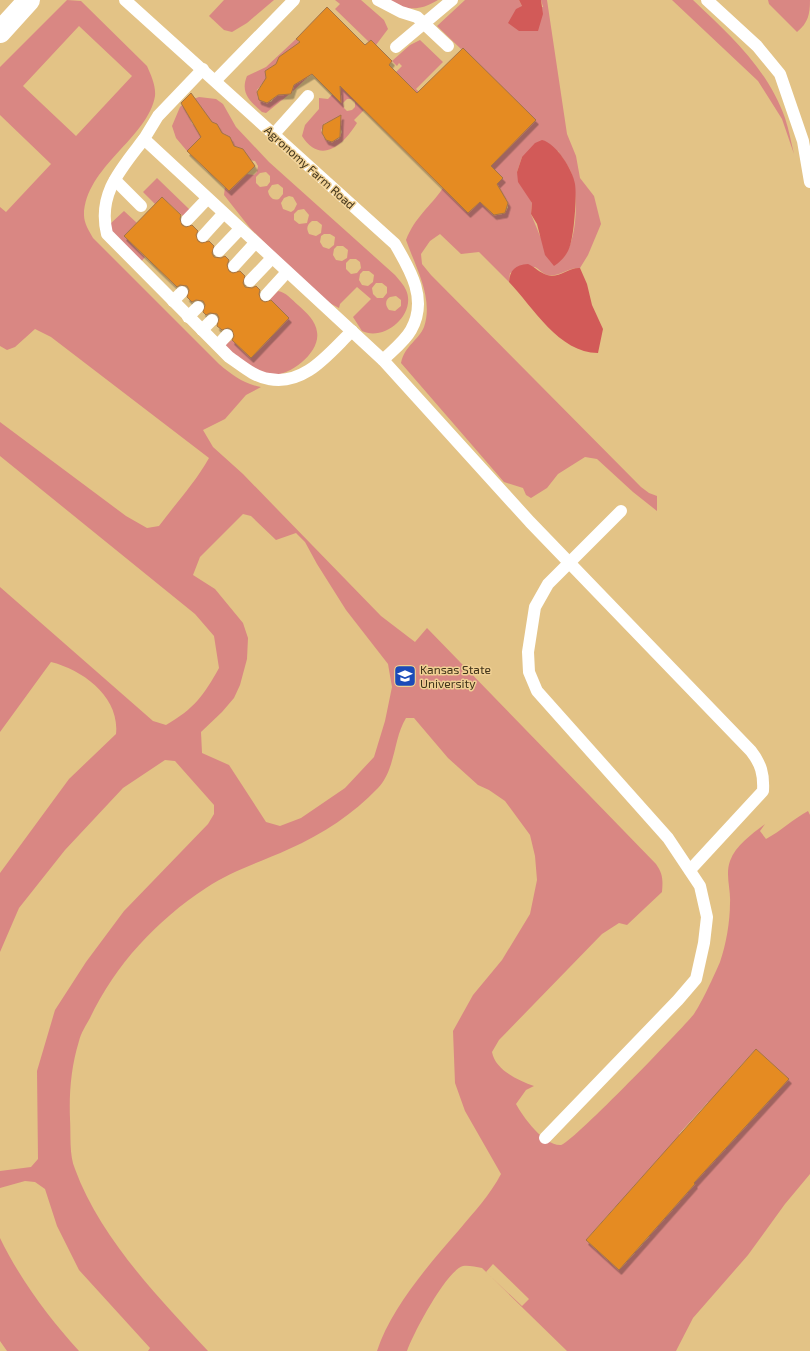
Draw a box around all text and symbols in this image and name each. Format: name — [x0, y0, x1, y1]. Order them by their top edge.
street label: Agronomy Farm Road — [262, 123, 358, 211]
place label: Kansas State University — [420, 662, 491, 690]
school or university icon: Kansas State University — [392, 663, 418, 689]

